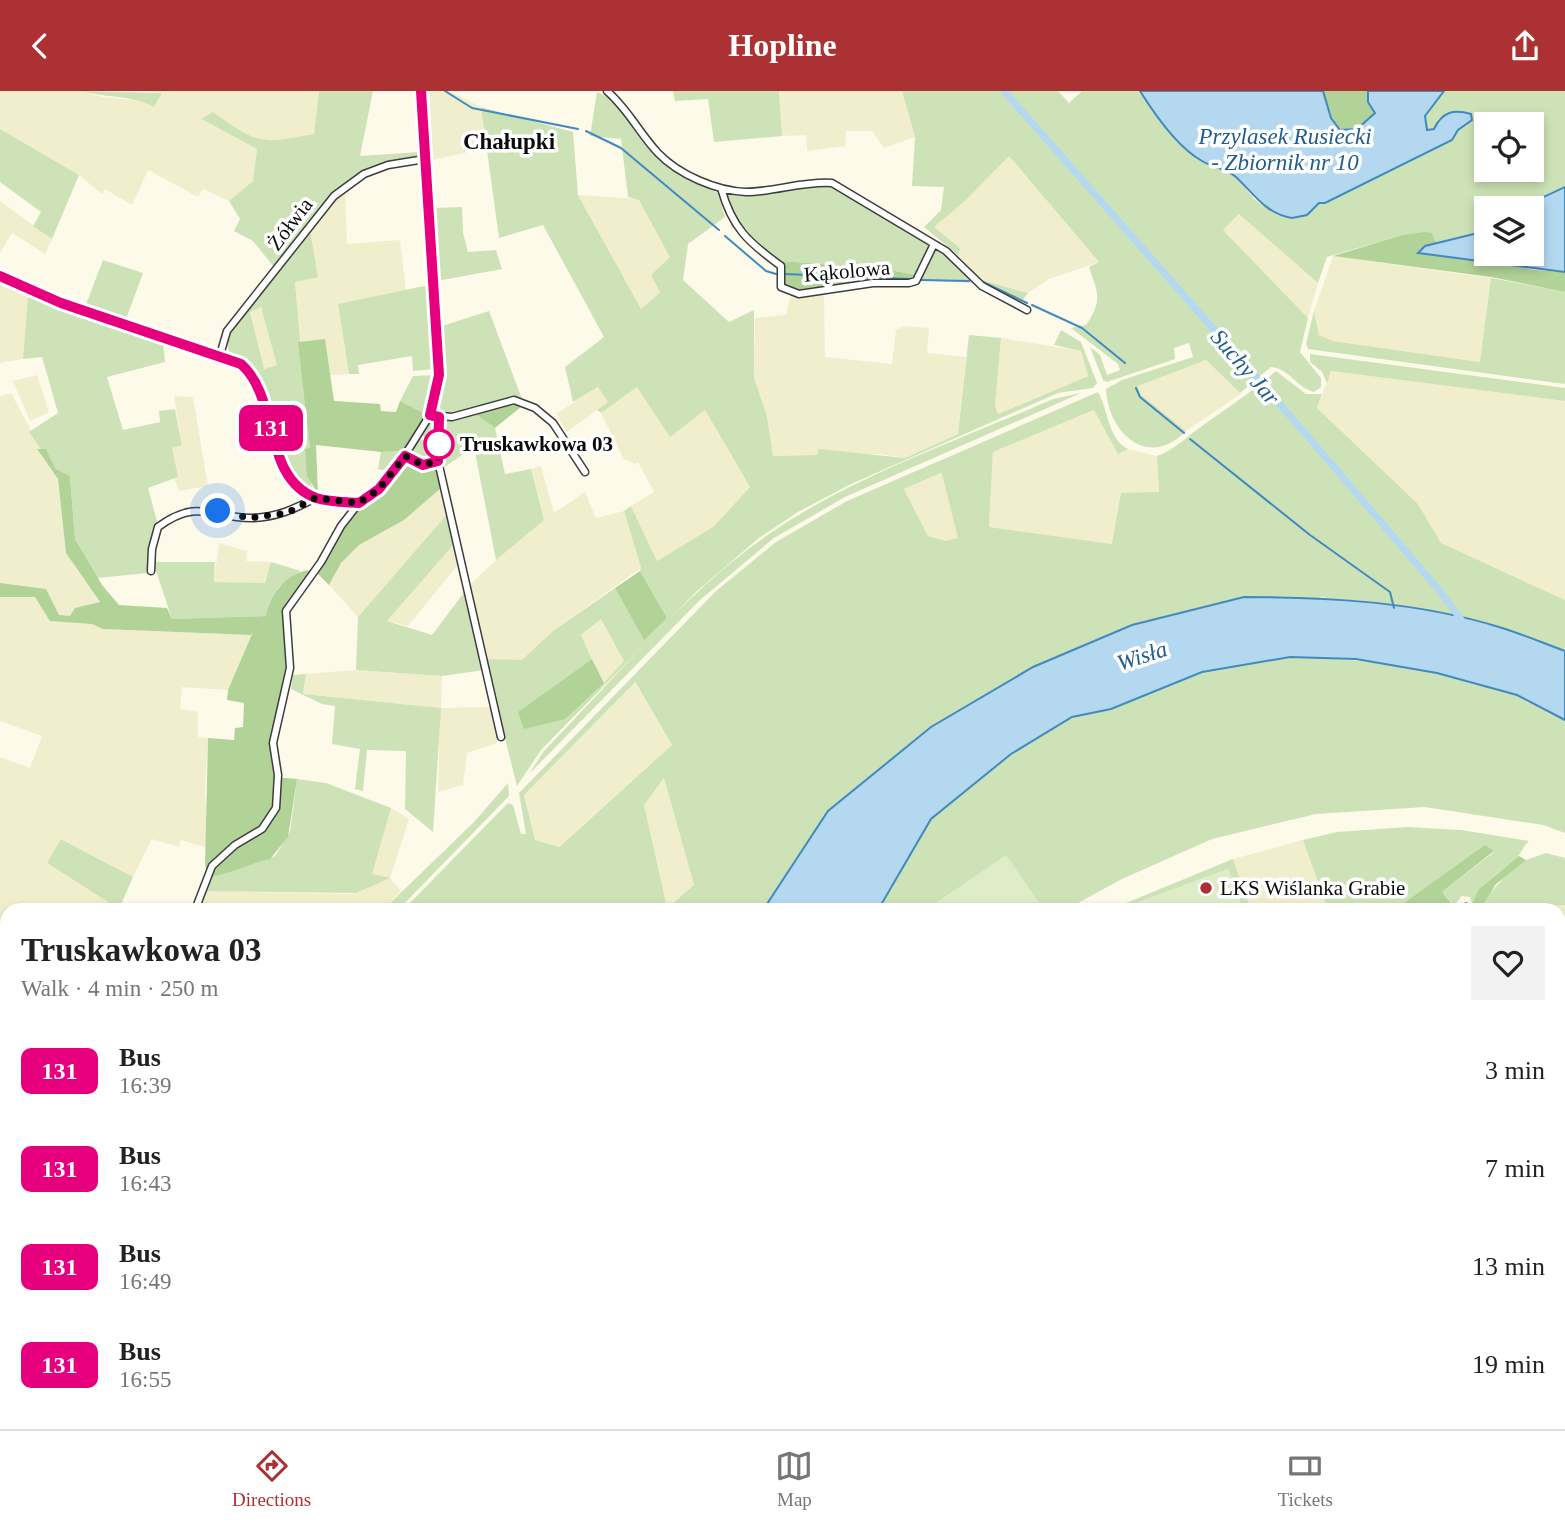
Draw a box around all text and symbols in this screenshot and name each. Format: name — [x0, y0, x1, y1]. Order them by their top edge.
icon: back — [21, 27, 59, 65]
text: Hopline — [728, 27, 837, 63]
icon: share — [1506, 27, 1544, 65]
map controls — [1474, 112, 1544, 266]
button: locate — [1474, 112, 1544, 182]
water label: Przylasek Rusiecki - Zbiornik nr 10 — [1197, 124, 1372, 175]
district label: Chałupki — [463, 129, 556, 154]
street label: Żółwia — [263, 192, 318, 255]
button: layers — [1474, 196, 1544, 266]
street label: Kąkolowa — [803, 255, 892, 287]
water label: Suchy Jar — [1206, 324, 1285, 410]
line badge: 131 — [231, 405, 311, 451]
text: 131 — [253, 415, 289, 441]
marker: Truskawkowa 03 — [424, 429, 454, 459]
place label: Truskawkowa 03 — [460, 432, 613, 456]
your location — [200, 493, 235, 528]
water label: Wisła — [1114, 636, 1170, 676]
place label: LKS Wiślanka Grabie — [1220, 876, 1405, 900]
marker: LKS Wiślanka Grabie — [1198, 880, 1214, 896]
button: heart — [1471, 926, 1545, 1000]
text: Truskawkowa 03 — [21, 932, 262, 968]
text: Walk · 4 min · 250 m — [21, 976, 218, 1001]
text: Bus — [119, 1043, 161, 1072]
text: 3 min — [1485, 1056, 1545, 1085]
text: 131 — [42, 1058, 78, 1084]
text: 16:39 — [119, 1073, 171, 1098]
text: Bus — [119, 1141, 161, 1170]
text: 7 min — [1485, 1154, 1545, 1183]
text: 131 — [42, 1156, 78, 1182]
text: 16:43 — [119, 1171, 171, 1196]
text: Bus — [119, 1239, 161, 1268]
text: 13 min — [1472, 1252, 1545, 1281]
text: 131 — [42, 1254, 78, 1280]
text: 16:49 — [119, 1269, 171, 1294]
text: Bus — [119, 1337, 161, 1366]
text: 19 min — [1472, 1350, 1545, 1379]
text: 131 — [42, 1352, 78, 1378]
text: 16:55 — [119, 1367, 171, 1392]
tab: Directions — [232, 1447, 311, 1511]
tab: Map — [775, 1447, 813, 1511]
tab: Tickets — [1278, 1447, 1333, 1511]

